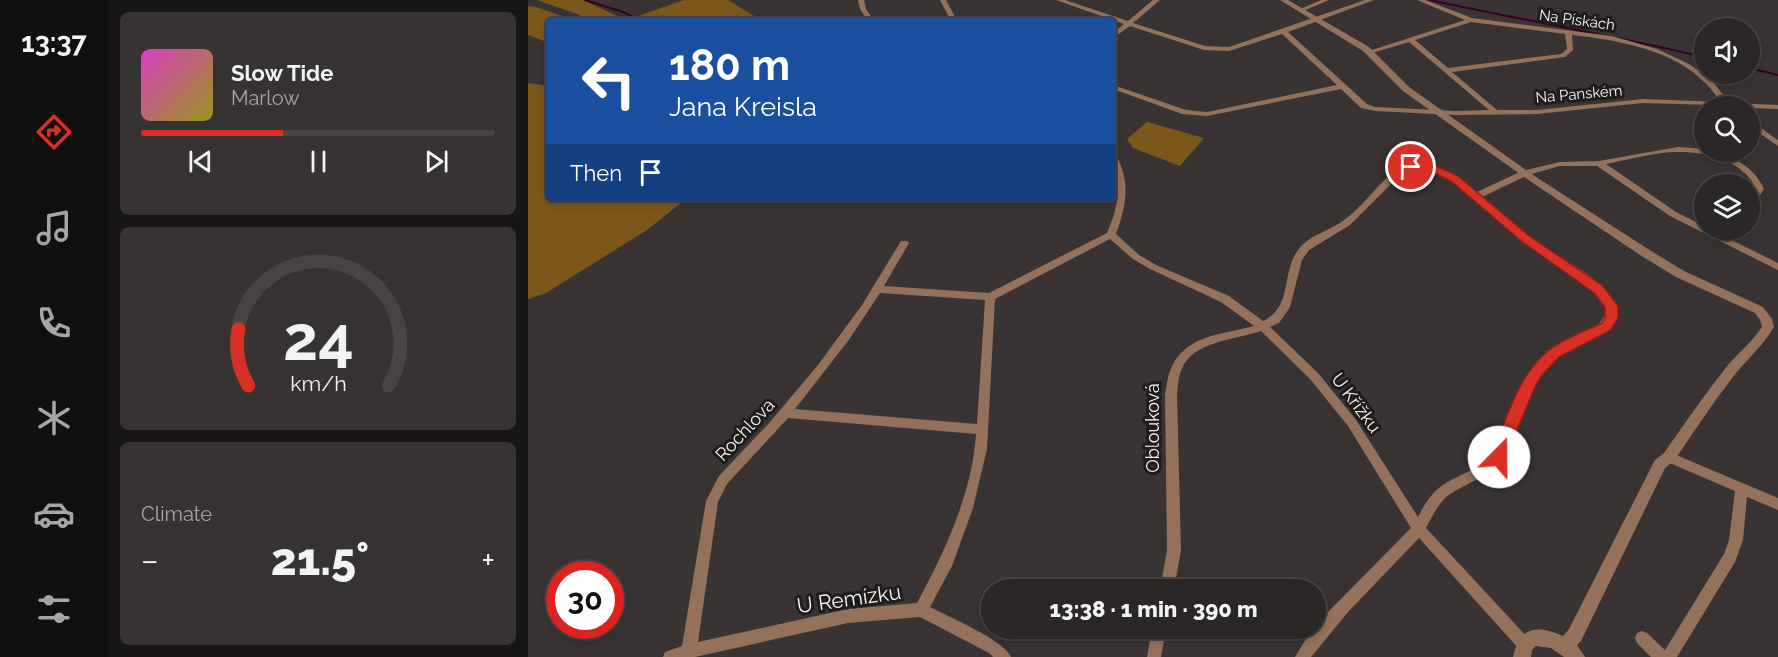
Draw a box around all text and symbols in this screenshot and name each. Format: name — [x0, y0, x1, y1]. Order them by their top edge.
street label: Na Pískách — [1538, 6, 1616, 34]
map controls — [1694, 18, 1760, 240]
button: sound — [1694, 18, 1760, 84]
text: 13:37 — [21, 27, 87, 58]
text: 180 m — [669, 41, 790, 90]
icon: left — [570, 42, 648, 120]
text: Slow Tide — [231, 60, 333, 86]
street label: Na Panském — [1535, 81, 1623, 107]
text: Marlow — [231, 86, 300, 110]
text: Jana Kreisla — [669, 91, 817, 122]
button: search — [1694, 96, 1760, 162]
icon: directions — [33, 111, 75, 153]
pin — [1385, 141, 1436, 192]
icon: previous — [184, 145, 217, 178]
icon: pause — [302, 145, 335, 178]
icon: next — [420, 145, 453, 178]
icon: arrive — [1394, 150, 1427, 183]
icon: arrive — [634, 156, 667, 189]
text: Then — [570, 160, 622, 186]
button: layers — [1694, 174, 1760, 240]
icon: music — [33, 207, 75, 249]
text: 24 — [283, 301, 353, 375]
icon: phone — [33, 302, 75, 344]
street label: U Křížku — [1327, 369, 1386, 437]
text: km/h — [290, 371, 346, 396]
street label: Oblouková — [1142, 383, 1163, 473]
street label: Rochlova — [711, 394, 779, 465]
icon: climate — [33, 397, 75, 439]
position arrow — [1467, 425, 1531, 489]
icon: car — [33, 493, 75, 535]
text: Climate — [141, 502, 212, 526]
text: 21.5° — [271, 533, 369, 586]
text: − — [141, 541, 159, 580]
text: + — [481, 541, 495, 580]
speed limit sign: 30 — [546, 561, 624, 639]
street label: U Remízku — [795, 579, 903, 618]
icon: filters — [33, 588, 75, 630]
text: 13:38 · 1 min · 390 m — [1049, 596, 1258, 622]

